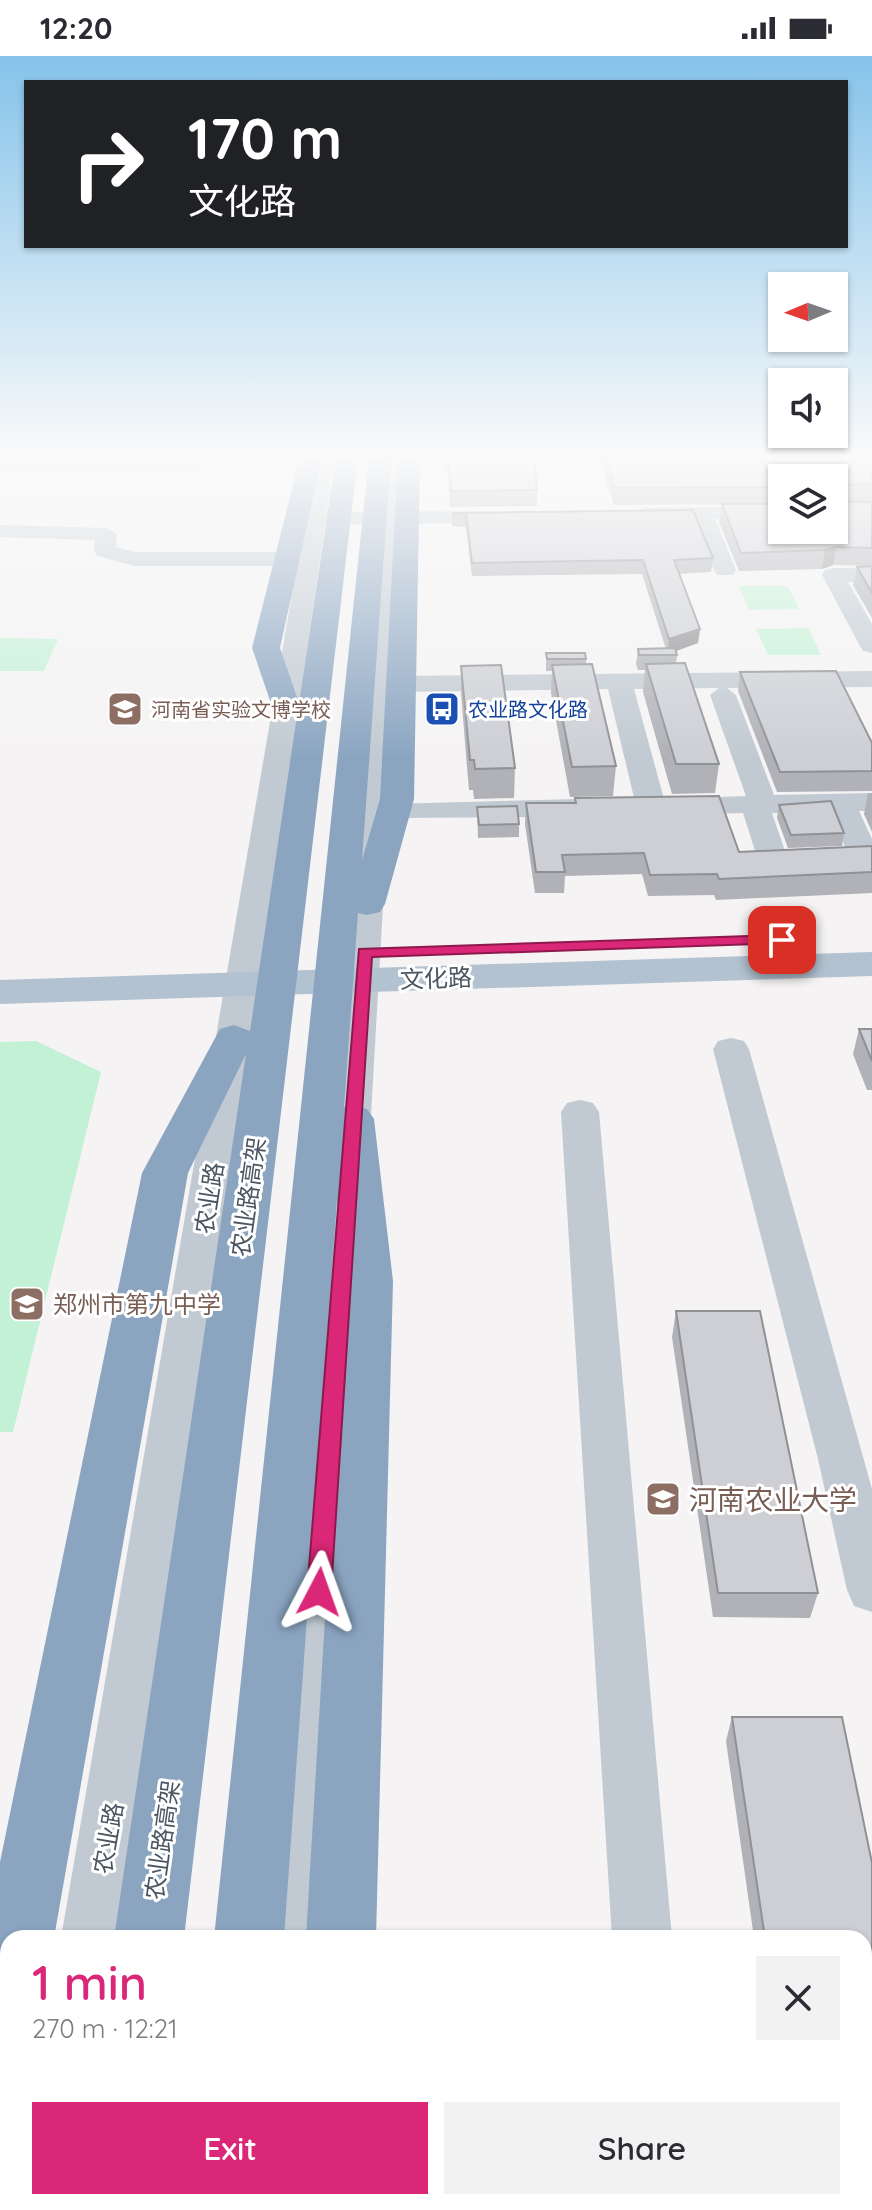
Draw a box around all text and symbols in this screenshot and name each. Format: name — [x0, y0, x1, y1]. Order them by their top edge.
text: 12:20 — [40, 9, 112, 47]
text: 170 m — [188, 103, 342, 173]
icon: right — [56, 112, 160, 216]
text: 文化路 — [188, 178, 296, 223]
north arrow — [768, 272, 848, 352]
map controls — [768, 272, 848, 544]
button: sound — [768, 368, 848, 448]
button: layers — [768, 464, 848, 544]
school or university icon: 河南省实验文博学校 — [106, 690, 144, 728]
bus stop icon: 农业路文化路 — [423, 690, 461, 728]
place label: 河南省实验文博学校 — [151, 697, 331, 722]
place label: 农业路文化路 — [468, 697, 588, 722]
pin — [748, 906, 816, 974]
icon: arrive — [760, 918, 804, 962]
street label: 文化路 — [399, 962, 473, 994]
street label: 农业路高架 — [225, 1135, 271, 1259]
street label: 农业路 — [189, 1160, 229, 1236]
school or university icon: 郑州市第九中学 — [8, 1285, 46, 1323]
place label: 郑州市第九中学 — [53, 1289, 221, 1319]
school or university icon: 河南农业大学 — [644, 1480, 682, 1518]
place label: 河南农业大学 — [689, 1482, 857, 1517]
position arrow — [277, 1550, 361, 1634]
street label: 农业路高架 — [139, 1778, 185, 1902]
street label: 农业路 — [87, 1800, 129, 1876]
text: 1 min — [32, 1952, 147, 2012]
button: close — [756, 1956, 840, 2040]
text: 270 m · 12:21 — [32, 2012, 178, 2045]
button: Exit — [32, 2102, 428, 2194]
button: Share — [444, 2102, 840, 2194]

